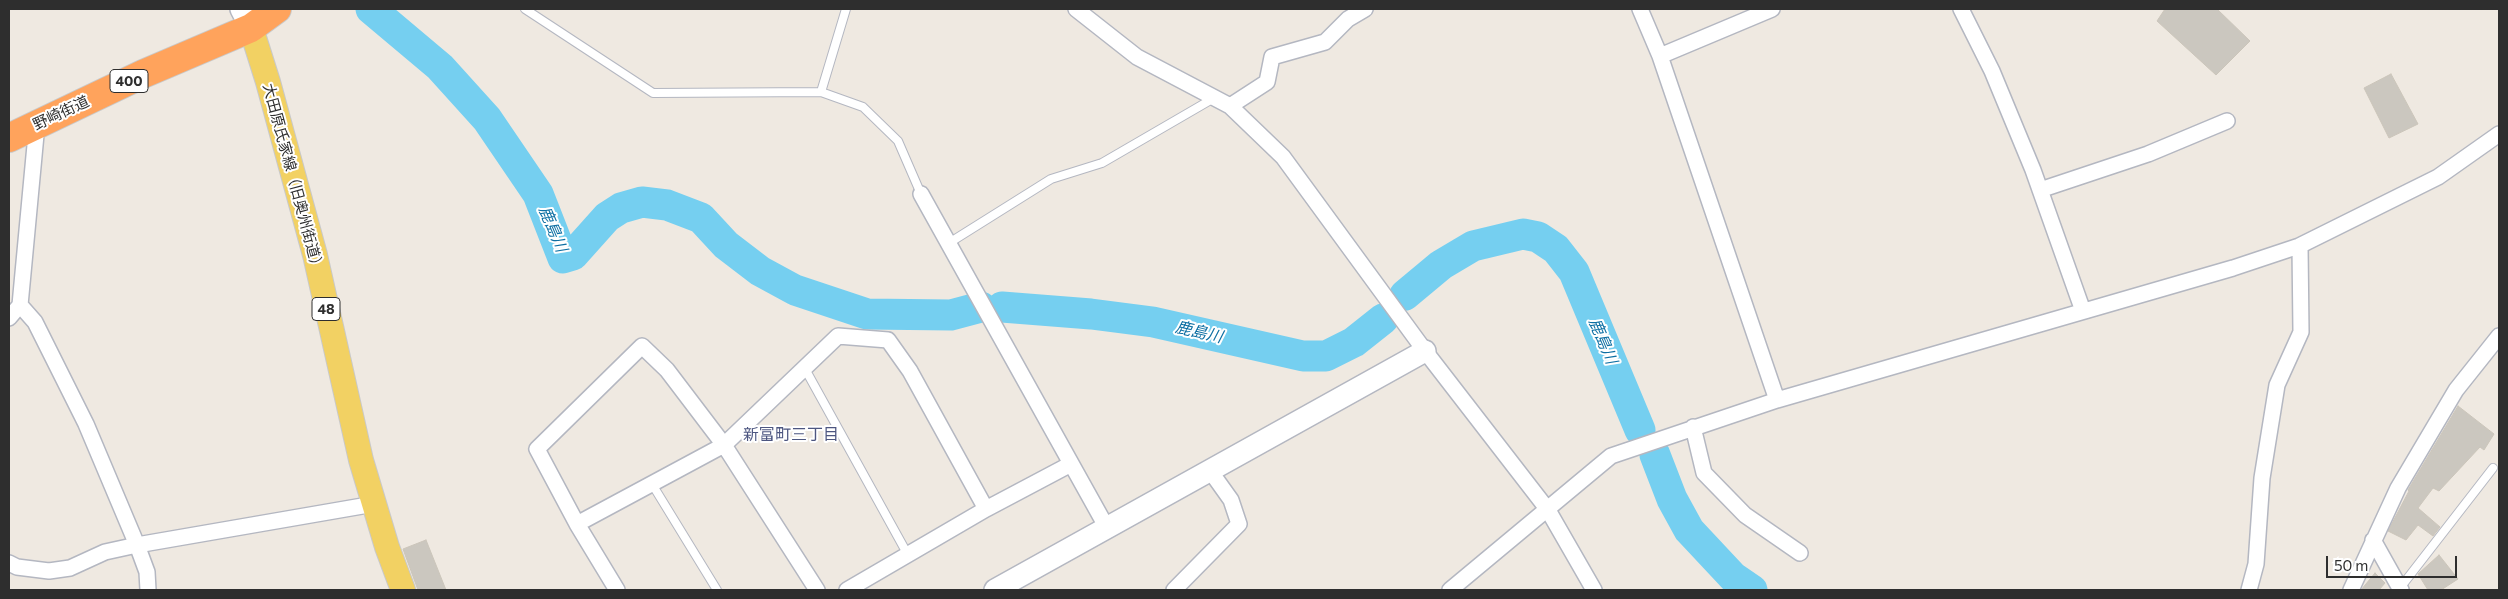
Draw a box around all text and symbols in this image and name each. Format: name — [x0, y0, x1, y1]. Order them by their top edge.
road number: 400 — [110, 70, 148, 92]
street label: 大田原氏家線（旧奥州街道） — [259, 81, 327, 275]
street label: 野崎街道 — [30, 92, 92, 134]
water label: 鹿島川 — [535, 203, 571, 255]
road number: 48 — [312, 298, 340, 320]
water label: 鹿島川 — [1585, 315, 1621, 367]
water label: 鹿島川 — [1173, 317, 1225, 347]
district label: 新富町三丁目 — [743, 425, 839, 445]
scale bar — [2328, 546, 2459, 578]
text: 50 m — [2334, 556, 2368, 574]

